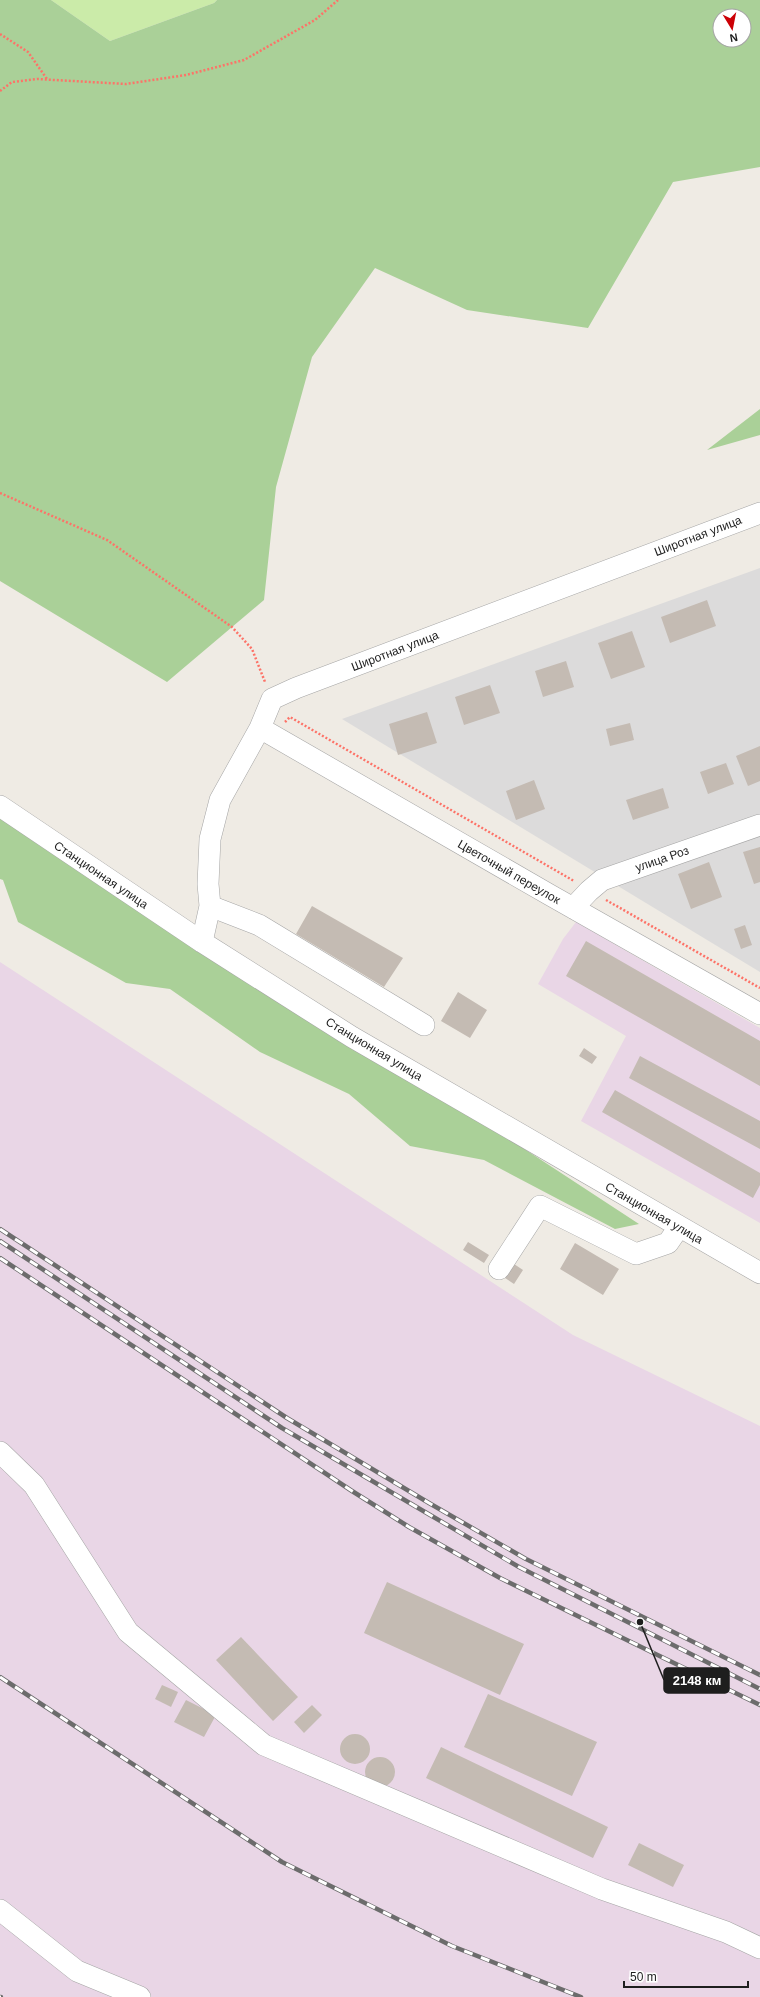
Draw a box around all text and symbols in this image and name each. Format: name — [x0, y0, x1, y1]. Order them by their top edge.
north arrow — [712, 8, 752, 48]
text: N — [729, 31, 739, 44]
street label: Широтная улица — [652, 513, 744, 559]
street label: Широтная улица — [349, 628, 441, 674]
street label: Цветочный переулок — [455, 837, 563, 907]
street label: Станционная улица — [51, 838, 151, 912]
street label: улица Роз — [633, 843, 691, 875]
street label: Станционная улица — [323, 1015, 425, 1084]
street label: Станционная улица — [603, 1179, 706, 1247]
callout: 2148 км — [664, 1668, 729, 1693]
text: 2148 км — [673, 1673, 721, 1688]
scale bar — [624, 1963, 748, 1989]
text: 50 m — [630, 1970, 657, 1984]

